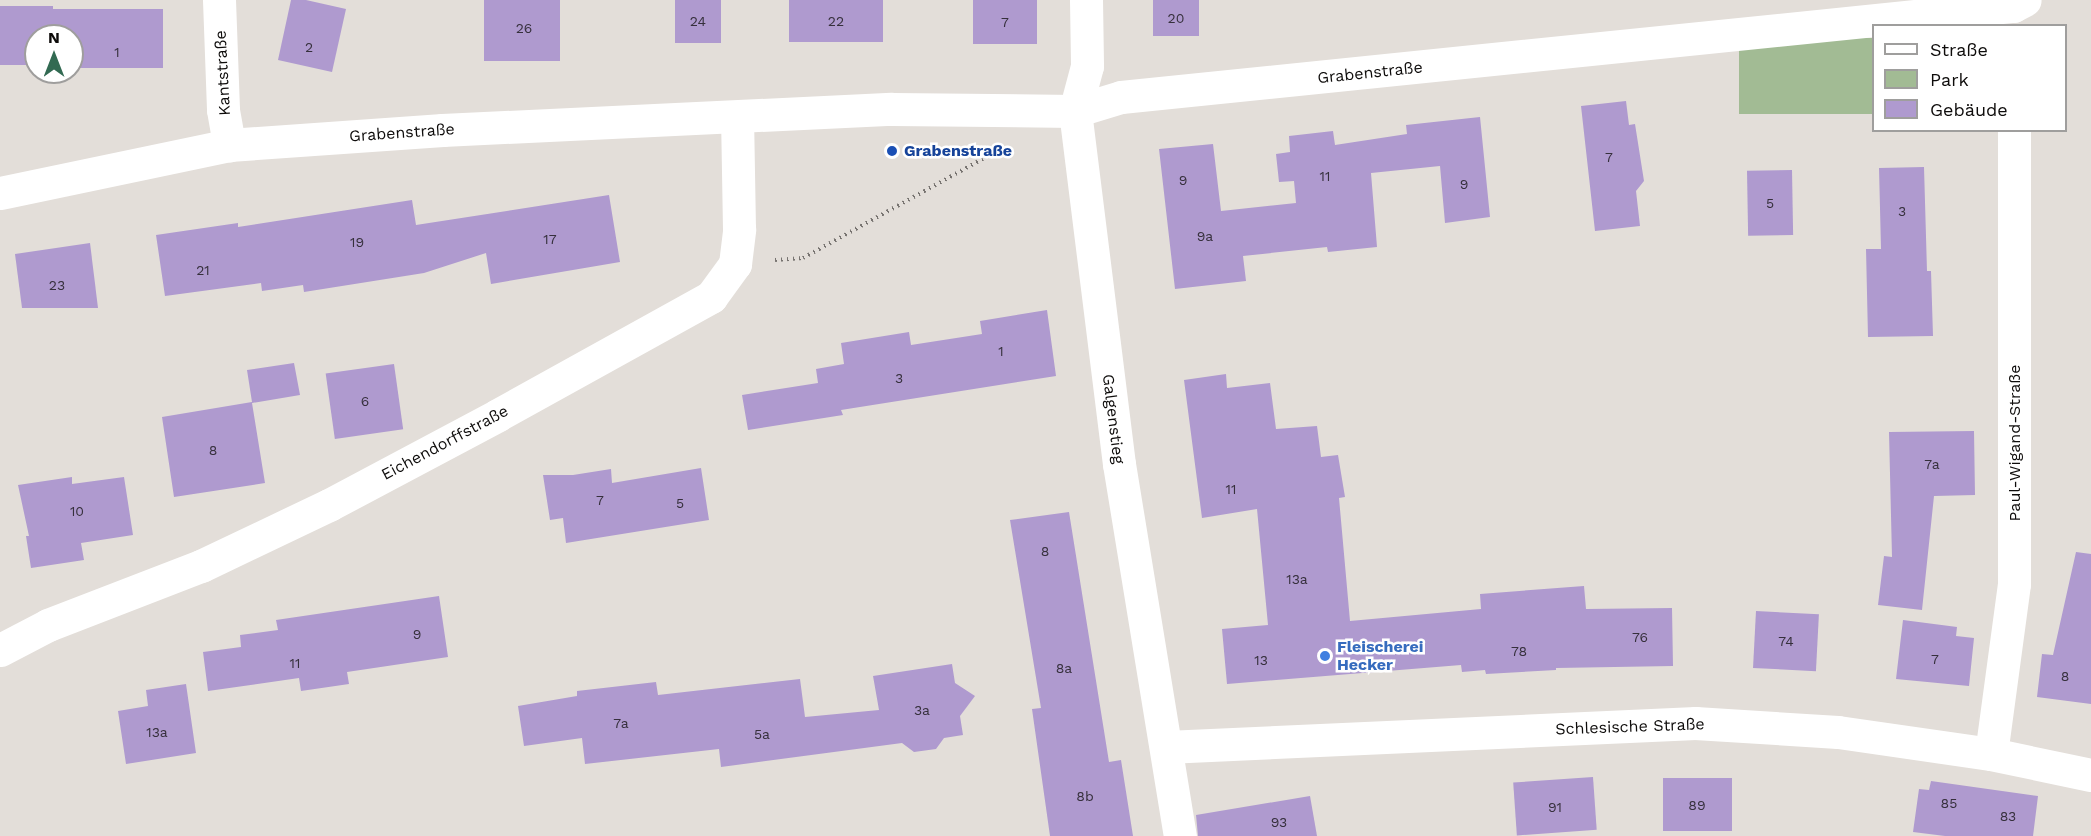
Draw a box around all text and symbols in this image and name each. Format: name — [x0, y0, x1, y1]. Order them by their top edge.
house number: 20 — [1168, 10, 1184, 26]
house number: 24 — [690, 13, 706, 29]
house number: 22 — [828, 13, 844, 29]
house number: 7 — [1001, 14, 1009, 30]
house number: 26 — [516, 20, 532, 36]
north arrow — [24, 24, 84, 84]
legend — [1872, 24, 2067, 132]
text: N — [48, 28, 60, 47]
street label: Kantstraße — [211, 30, 235, 116]
house number: 2 — [305, 39, 313, 55]
text: Straße — [1930, 39, 1988, 60]
house number: 1 — [114, 44, 120, 60]
street label: Grabenstraße — [1316, 58, 1424, 88]
text: Park — [1930, 69, 1969, 90]
text: Gebäude — [1930, 99, 2008, 120]
street label: Grabenstraße — [349, 120, 455, 146]
place label: Grabenstraße — [904, 141, 1012, 161]
marker: Grabenstraße — [885, 144, 899, 158]
house number: 7 — [1605, 149, 1613, 165]
house number: 11 — [1320, 168, 1330, 184]
house number: 9 — [1179, 172, 1187, 188]
house number: 9 — [1460, 176, 1468, 192]
house number: 5 — [1766, 195, 1774, 211]
house number: 3 — [1898, 203, 1906, 219]
house number: 9a — [1197, 228, 1213, 244]
house number: 17 — [543, 231, 557, 247]
house number: 19 — [350, 234, 364, 250]
house number: 21 — [196, 262, 210, 278]
house number: 23 — [49, 277, 65, 293]
house number: 1 — [998, 343, 1004, 359]
street label: Paul-Wigand-Straße — [2005, 365, 2025, 521]
house number: 3 — [895, 370, 903, 386]
street label: Galgenstieg — [1098, 373, 1128, 465]
house number: 6 — [361, 393, 369, 409]
street label: Eichendorffstraße — [378, 401, 512, 485]
house number: 8 — [209, 442, 217, 458]
house number: 7a — [1924, 456, 1940, 472]
house number: 11 — [1226, 481, 1236, 497]
house number: 7 — [596, 492, 604, 508]
house number: 5 — [676, 495, 684, 511]
house number: 10 — [70, 503, 84, 519]
house number: 8 — [1041, 543, 1049, 559]
house number: 13a — [1286, 571, 1308, 587]
house number: 9 — [413, 626, 421, 642]
house number: 76 — [1632, 629, 1648, 645]
house number: 74 — [1778, 633, 1794, 649]
place label: Fleischerei Hecker — [1337, 637, 1423, 675]
house number: 78 — [1511, 643, 1527, 659]
marker: Fleischerei Hecker — [1318, 649, 1332, 663]
house number: 7 — [1931, 651, 1939, 667]
house number: 13 — [1254, 652, 1268, 668]
house number: 11 — [290, 655, 300, 671]
house number: 8a — [1056, 660, 1072, 676]
house number: 8 — [2061, 668, 2069, 684]
house number: 3a — [914, 702, 930, 718]
house number: 7a — [613, 715, 629, 731]
street label: Schlesische Straße — [1555, 715, 1705, 739]
house number: 13a — [146, 724, 168, 740]
house number: 5a — [754, 726, 770, 742]
house number: 8b — [1076, 788, 1094, 804]
house number: 85 — [1941, 795, 1957, 811]
house number: 89 — [1688, 797, 1706, 813]
house number: 91 — [1548, 799, 1562, 815]
house number: 83 — [2000, 808, 2016, 824]
house number: 93 — [1271, 814, 1287, 830]

